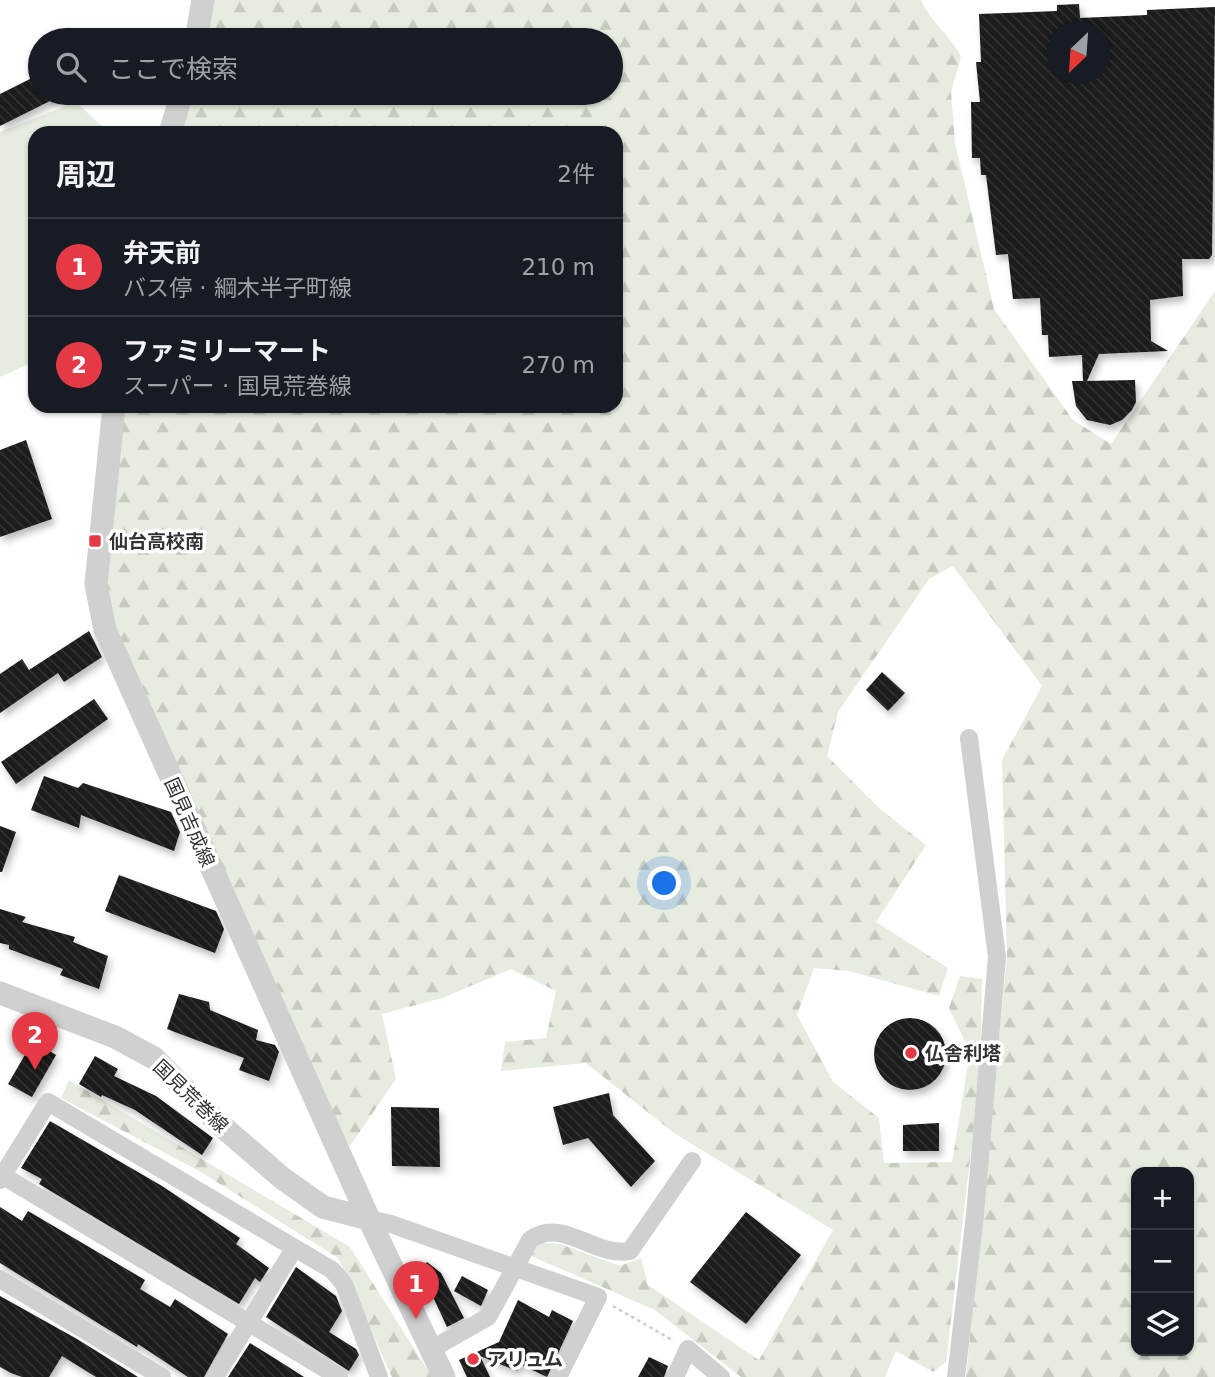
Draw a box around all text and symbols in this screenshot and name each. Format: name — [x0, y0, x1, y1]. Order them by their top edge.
north arrow — [1047, 21, 1110, 84]
search box — [28, 28, 623, 105]
icon: search — [52, 48, 90, 86]
text: ここで検索 — [108, 54, 238, 84]
text: 周辺 — [56, 157, 116, 192]
text: 2件 — [557, 161, 595, 187]
text: 弁天前 — [123, 238, 201, 268]
text: 1 — [71, 254, 87, 280]
text: 210 m — [521, 254, 595, 280]
text: バス停 · 綱木半子町線 — [123, 275, 352, 301]
text: ファミリーマート — [123, 336, 331, 366]
text: 2 — [71, 352, 87, 378]
text: 270 m — [521, 352, 595, 378]
text: スーパー · 国見荒巻線 — [123, 373, 352, 399]
place label: 仙台高校南 — [109, 530, 204, 552]
marker: 仙台高校南 — [87, 533, 103, 549]
street label: 国見吉成線 — [161, 774, 219, 870]
your location — [647, 866, 681, 900]
pin: 2 — [12, 1012, 58, 1070]
place label: 仏舎利塔 — [925, 1042, 1001, 1064]
marker: 仏舎利塔 — [903, 1045, 919, 1061]
street label: 国見荒巻線 — [149, 1055, 233, 1137]
map controls — [1131, 1167, 1194, 1356]
button: + — [1131, 1167, 1194, 1230]
button: − — [1131, 1230, 1194, 1293]
pin: 1 — [393, 1261, 439, 1319]
button: layers — [1131, 1293, 1194, 1356]
place label: アリュム — [487, 1348, 563, 1370]
marker: アリュム — [465, 1351, 481, 1367]

